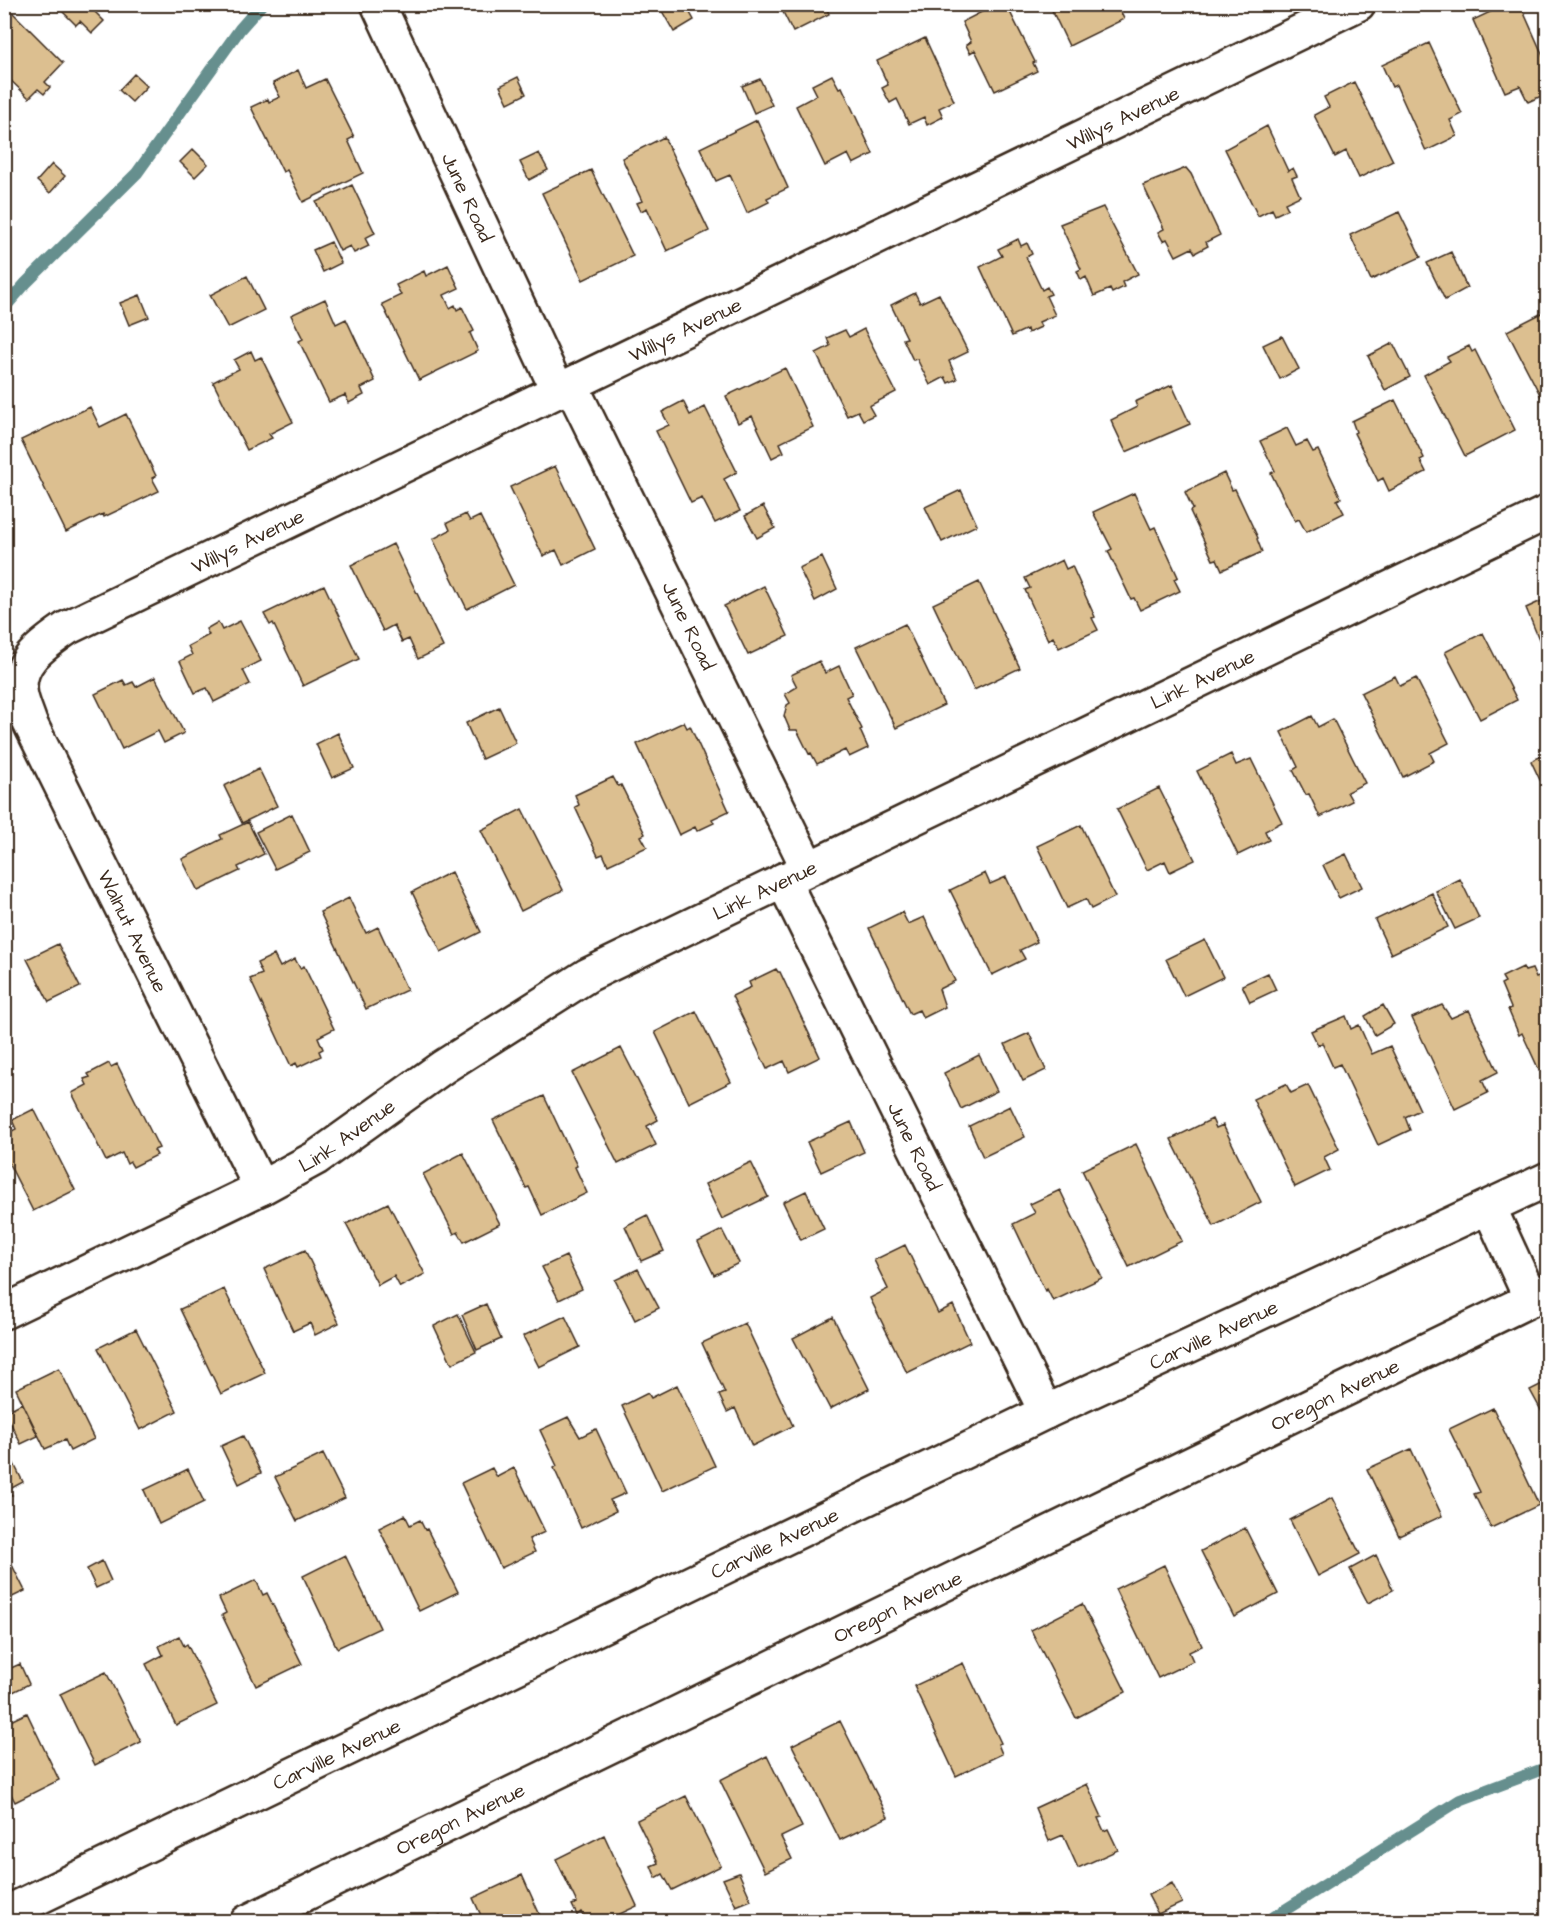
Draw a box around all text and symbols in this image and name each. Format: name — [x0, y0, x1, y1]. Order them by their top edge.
street label: Willys Avenue — [1062, 79, 1184, 158]
street label: June Road — [434, 148, 500, 247]
street label: Willys Avenue — [624, 291, 747, 369]
street label: Willys Avenue — [187, 502, 309, 581]
street label: June Road — [655, 577, 722, 675]
street label: Link Avenue — [1146, 643, 1260, 717]
street label: Link Avenue — [708, 854, 822, 928]
street label: Walnut Avenue — [90, 865, 174, 998]
street label: Link Avenue — [294, 1093, 401, 1180]
street label: June Road — [880, 1098, 947, 1196]
street label: Carville Avenue — [1145, 1293, 1283, 1377]
street label: Oregon Avenue — [1266, 1352, 1404, 1438]
street label: Carville Avenue — [706, 1501, 844, 1587]
street label: Oregon Avenue — [829, 1564, 967, 1651]
street label: Carville Avenue — [268, 1712, 406, 1798]
street label: Oregon Avenue — [392, 1776, 530, 1863]

